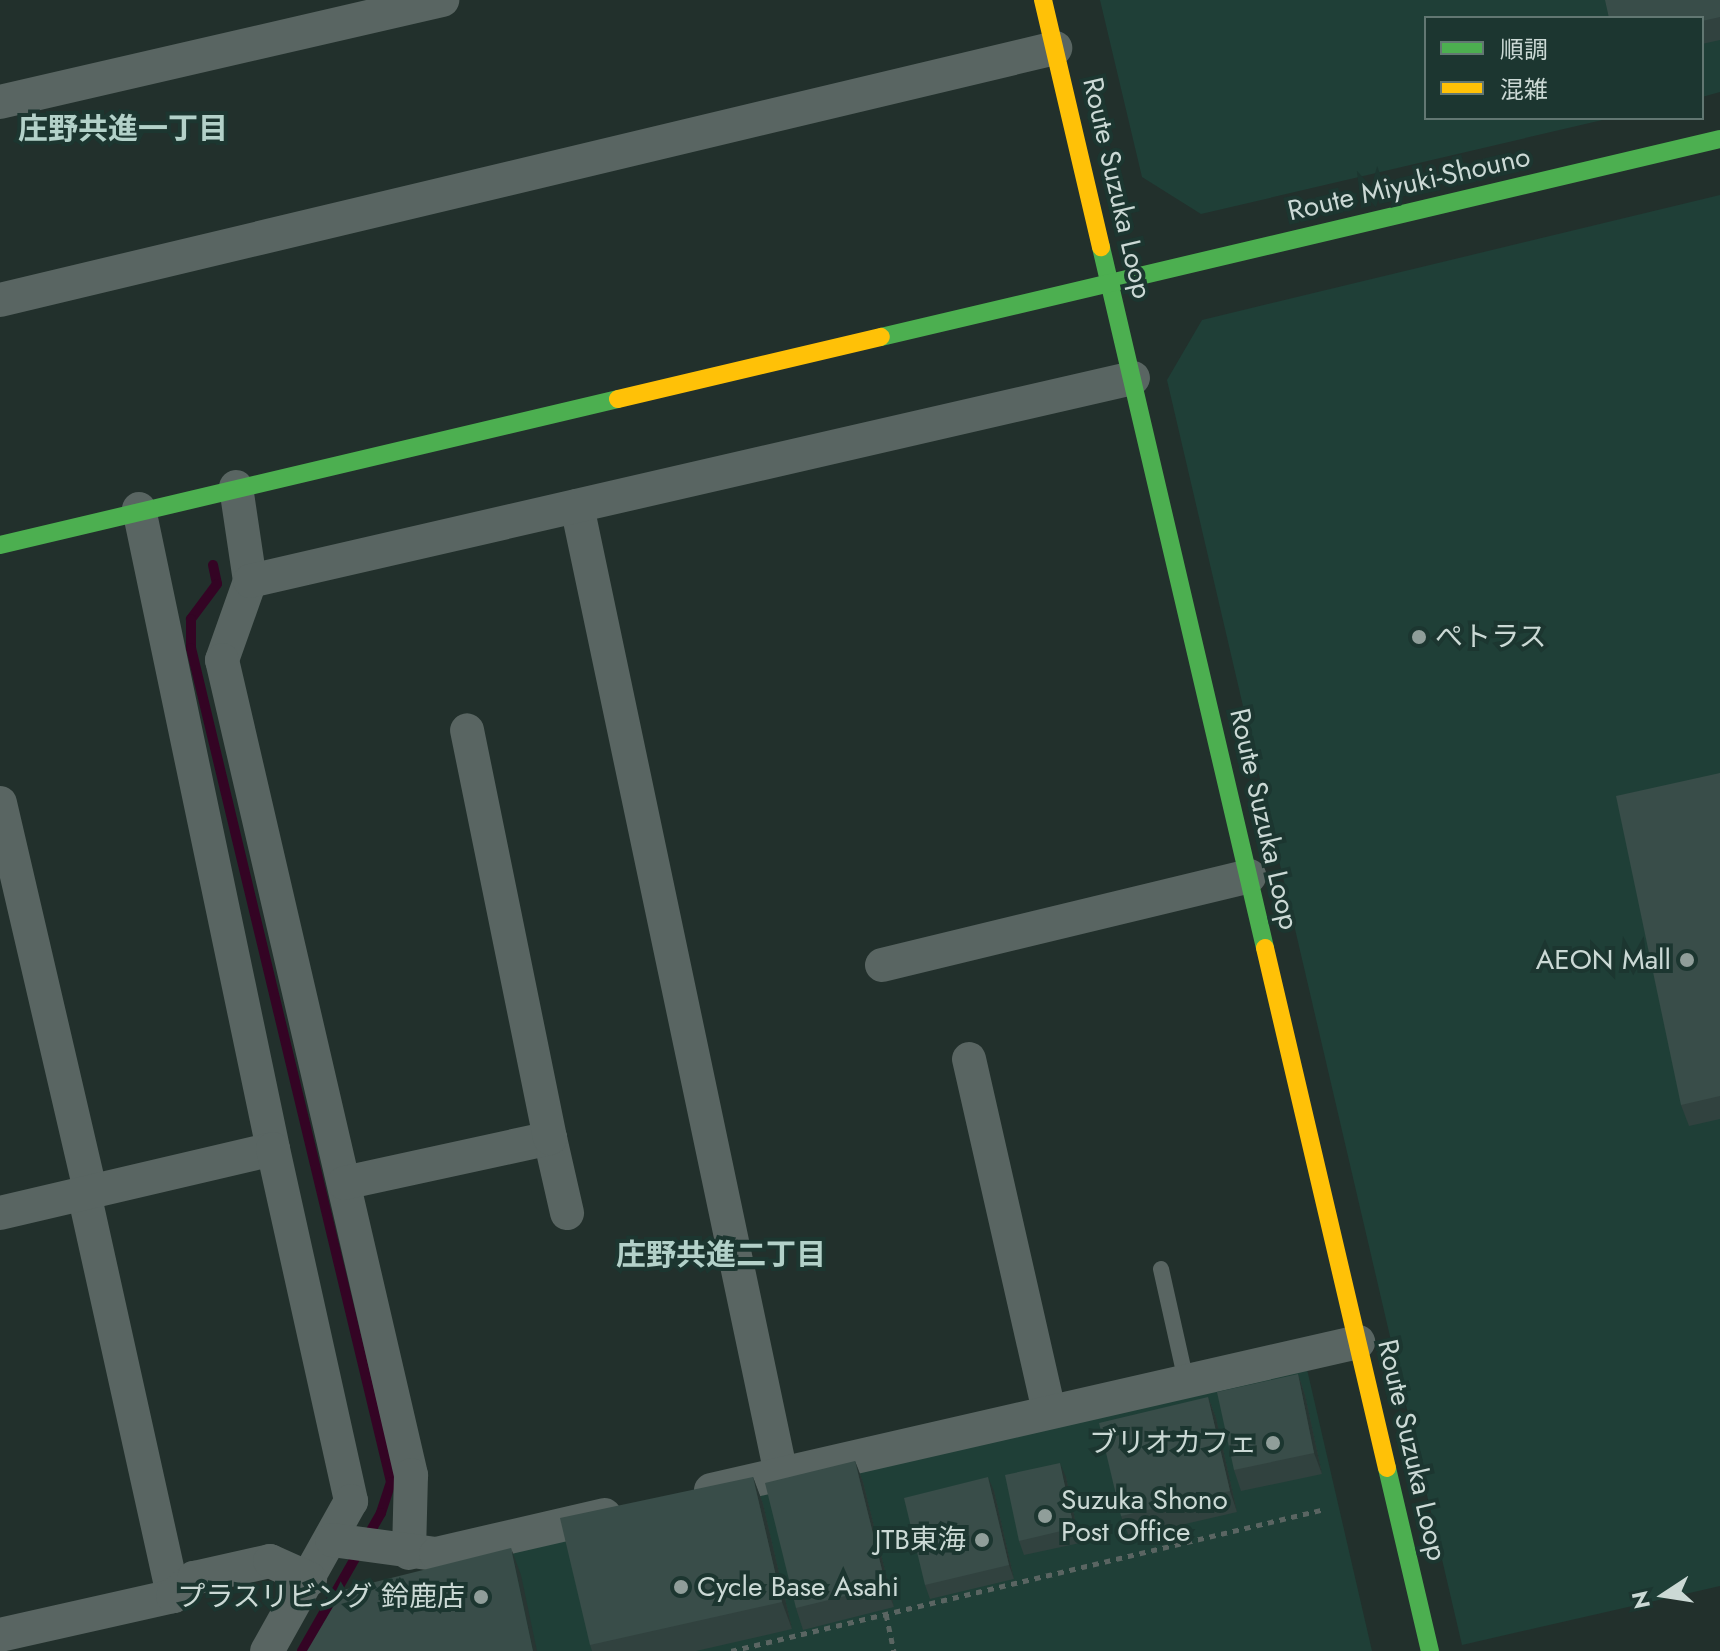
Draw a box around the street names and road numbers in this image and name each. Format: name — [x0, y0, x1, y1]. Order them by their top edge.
street label: Route Suzuka Loop — [1075, 74, 1159, 302]
street label: Route Miyuki-Shouno — [1285, 140, 1533, 228]
street label: Route Suzuka Loop — [1222, 705, 1306, 933]
street label: Route Suzuka Loop — [1370, 1336, 1454, 1564]

